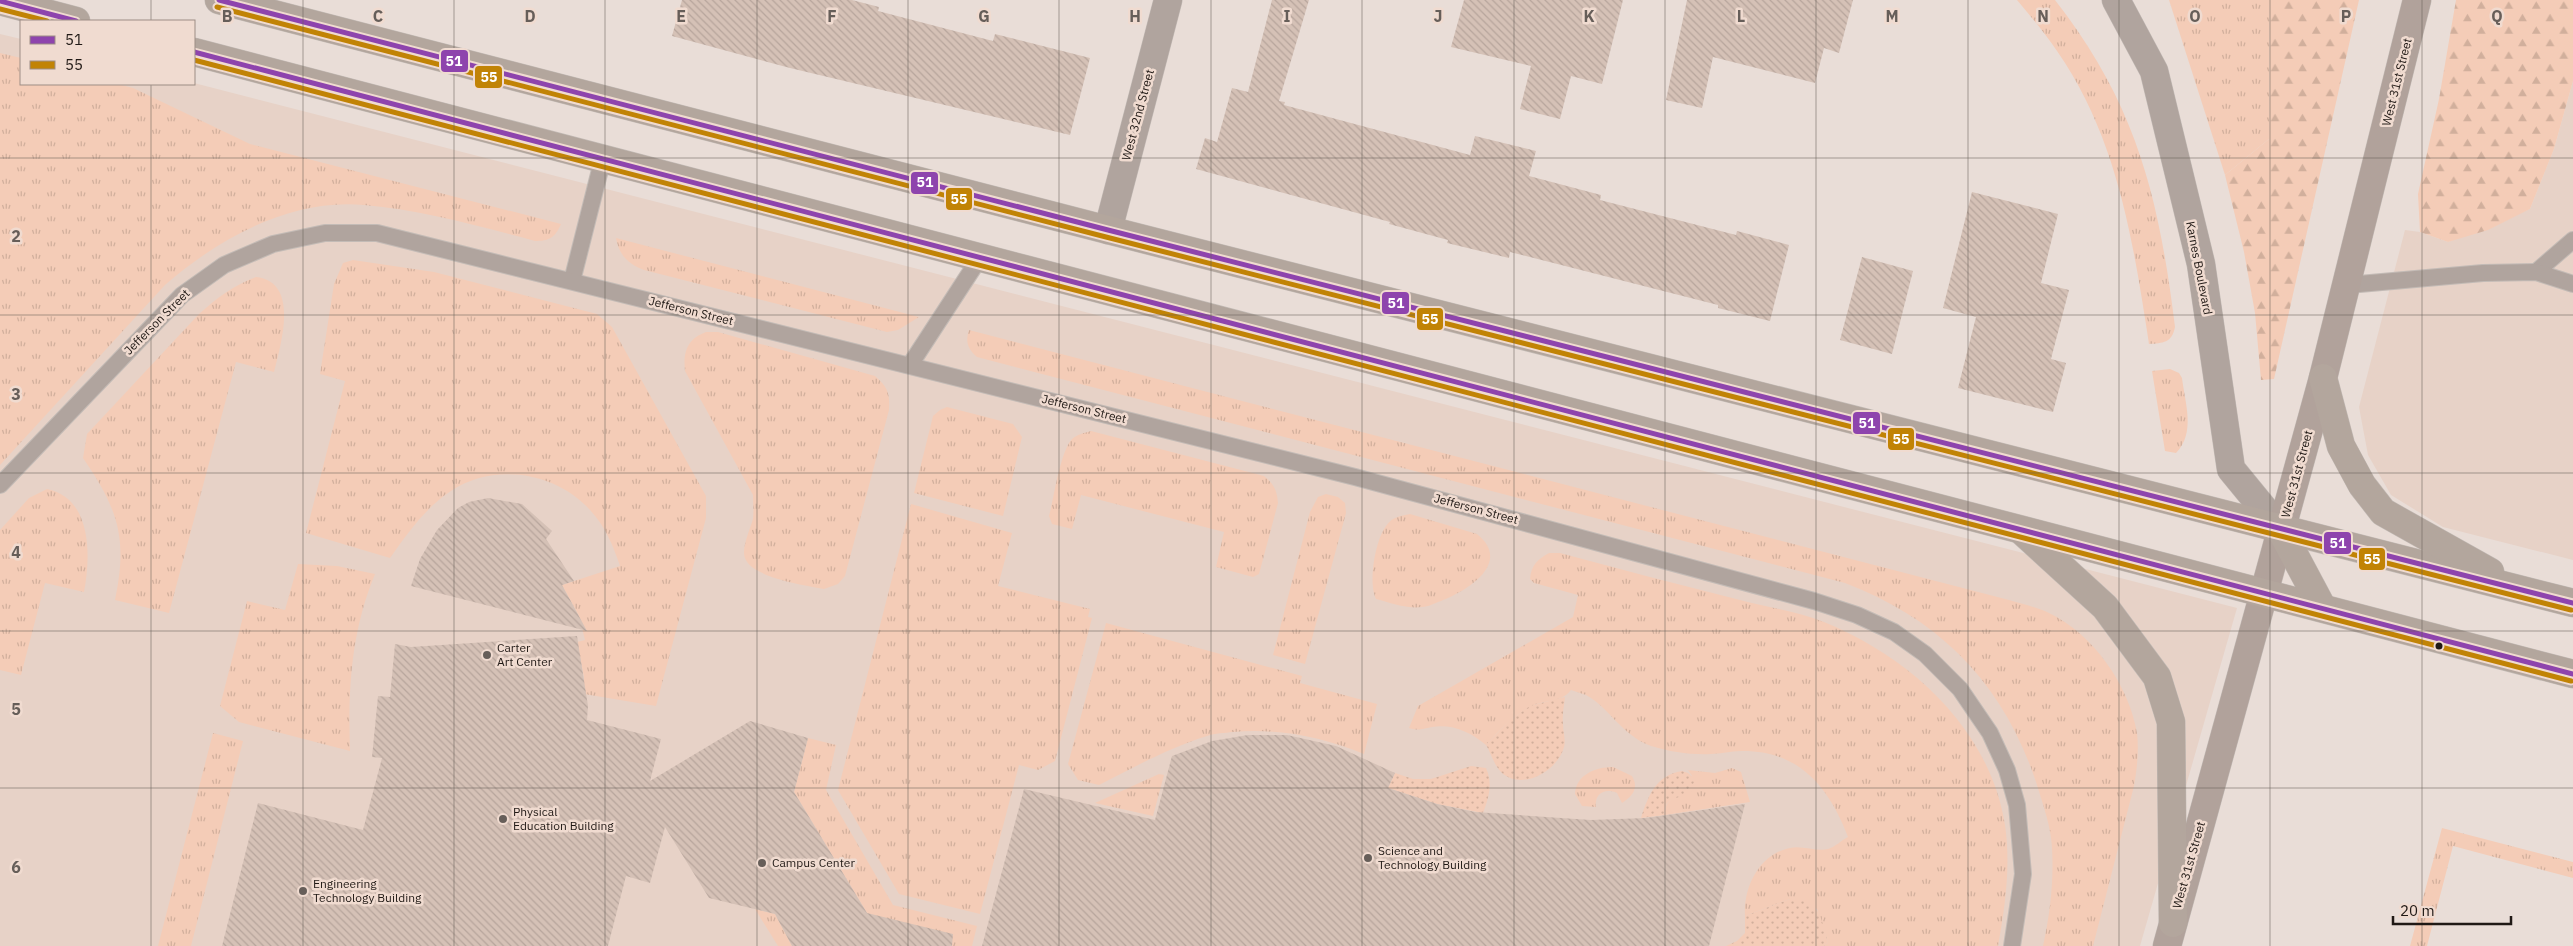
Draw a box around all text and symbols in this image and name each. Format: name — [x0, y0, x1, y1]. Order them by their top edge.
text: B — [222, 6, 233, 26]
text: C — [373, 6, 383, 26]
text: D — [524, 6, 536, 26]
text: E — [676, 6, 686, 26]
text: F — [827, 6, 837, 26]
text: G — [978, 6, 990, 26]
text: H — [1129, 6, 1141, 26]
text: I — [1284, 6, 1291, 26]
text: J — [1434, 6, 1442, 26]
text: K — [1583, 6, 1595, 26]
text: L — [1737, 6, 1745, 26]
text: M — [1885, 6, 1899, 26]
text: N — [2037, 6, 2049, 26]
text: O — [2189, 6, 2201, 26]
text: P — [2341, 6, 2351, 26]
text: Q — [2491, 6, 2503, 26]
legend — [20, 20, 195, 85]
text: 51 — [65, 30, 83, 49]
street label: West 31st Street — [2378, 36, 2415, 127]
line badge: 51 — [440, 49, 469, 73]
text: 51 — [446, 52, 463, 70]
text: 55 — [65, 55, 83, 74]
line badge: 55 — [474, 65, 503, 89]
text: 55 — [481, 68, 497, 86]
street label: West 32nd Street — [1118, 68, 1157, 162]
line badge: 51 — [910, 171, 939, 195]
text: 51 — [917, 173, 934, 191]
line badge: 55 — [945, 187, 973, 211]
text: 55 — [951, 190, 967, 208]
street label: Karnes Boulevard — [2183, 220, 2216, 316]
text: 2 — [11, 226, 21, 246]
street label: Jefferson Street — [121, 286, 193, 358]
line badge: 51 — [1381, 291, 1410, 315]
street label: Jefferson Street — [647, 293, 735, 328]
text: 51 — [1388, 294, 1405, 312]
line badge: 55 — [1416, 307, 1444, 331]
text: 55 — [1422, 310, 1438, 328]
text: 3 — [11, 384, 21, 404]
street label: Jefferson Street — [1040, 391, 1128, 426]
line badge: 51 — [1852, 411, 1881, 435]
text: 51 — [1859, 414, 1876, 432]
line badge: 55 — [1887, 427, 1915, 451]
street label: West 31st Street — [2278, 428, 2315, 519]
text: 55 — [1893, 430, 1909, 448]
street label: Jefferson Street — [1432, 490, 1520, 527]
line badge: 51 — [2323, 531, 2352, 555]
text: 51 — [2330, 534, 2347, 552]
text: 4 — [11, 542, 21, 562]
line badge: 55 — [2358, 547, 2386, 571]
text: 55 — [2364, 550, 2380, 568]
place label: Carter Art Center — [497, 640, 553, 669]
unlabelled marker — [2434, 641, 2444, 651]
marker: Carter Art Center — [481, 649, 493, 661]
text: 5 — [11, 699, 21, 719]
place label: Physical Education Building — [513, 804, 614, 833]
marker: Physical Education Building — [497, 813, 509, 825]
street label: West 31st Street — [2169, 820, 2208, 910]
place label: Science and Technology Building — [1378, 843, 1487, 872]
marker: Science and Technology Building — [1362, 852, 1374, 864]
place label: Campus Center — [772, 855, 855, 870]
text: 6 — [11, 857, 21, 877]
marker: Campus Center — [756, 857, 768, 869]
place label: Engineering Technology Building — [313, 876, 422, 905]
marker: Engineering Technology Building — [297, 885, 309, 897]
scale bar — [2393, 894, 2510, 926]
text: 20 m — [2400, 901, 2435, 920]

